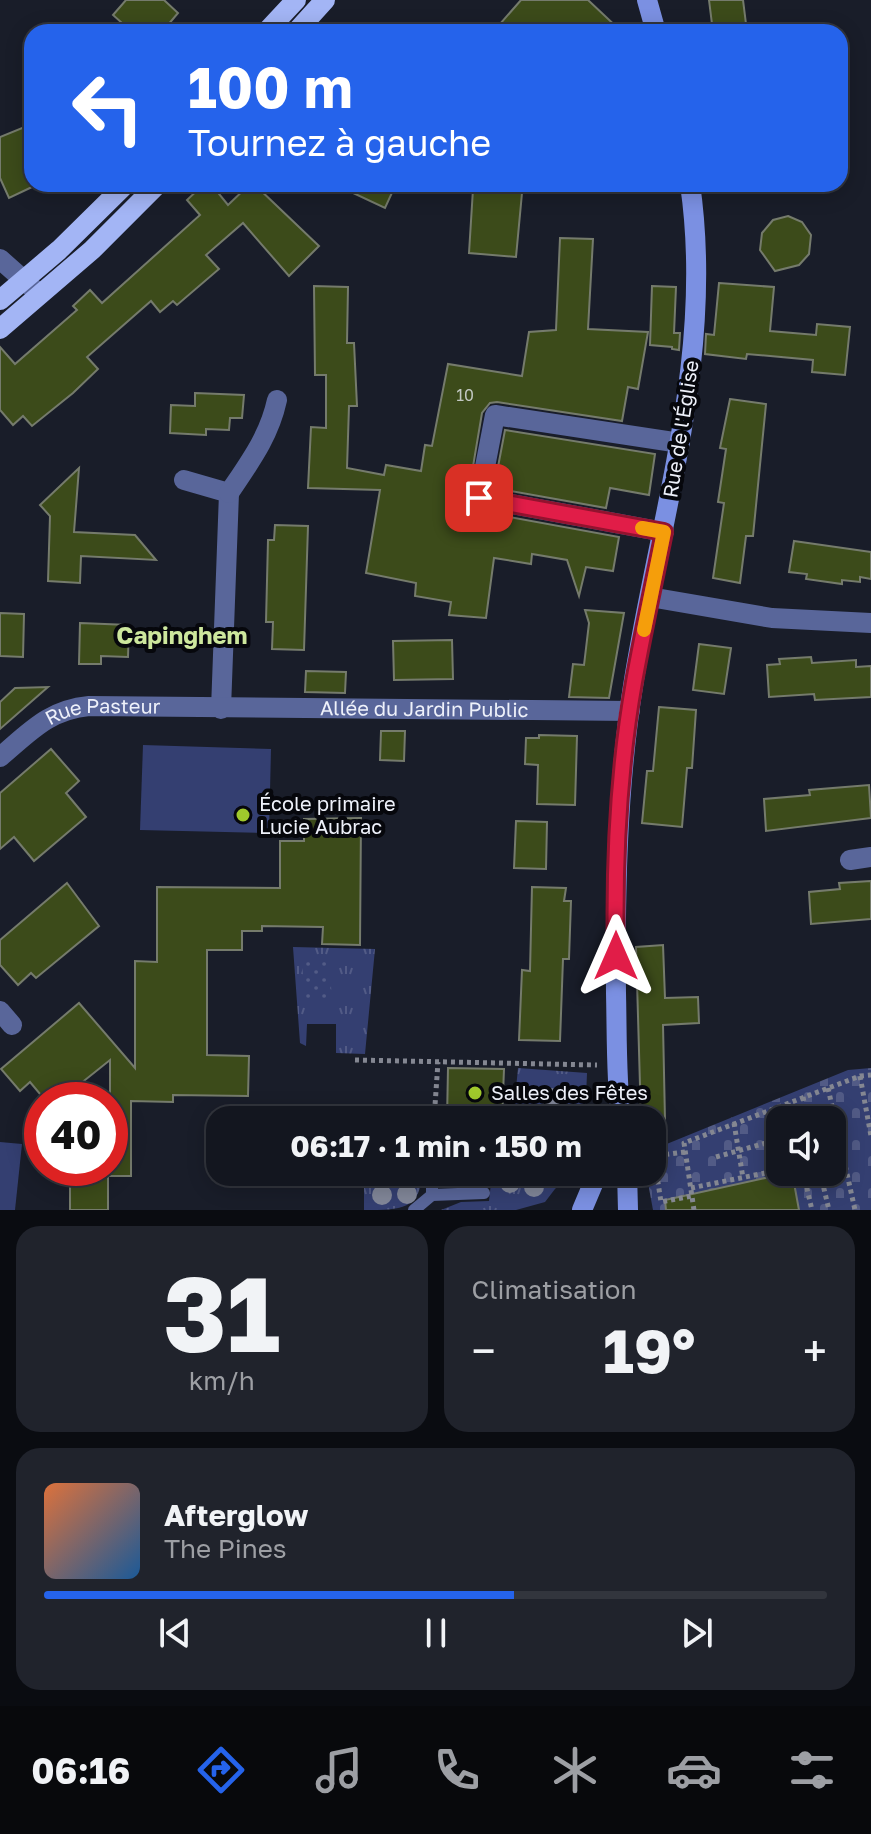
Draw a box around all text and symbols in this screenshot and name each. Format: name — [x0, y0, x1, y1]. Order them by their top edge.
text: 100 m — [188, 53, 353, 120]
icon: left — [56, 56, 160, 160]
text: Tournez à gauche — [188, 121, 491, 164]
street label: Rue de l'Église — [657, 358, 703, 499]
house number: 10 — [456, 385, 474, 405]
pin — [445, 464, 513, 532]
icon: arrive — [457, 476, 501, 520]
district label: Capinghem — [116, 620, 248, 649]
street label: Rue Pasteur — [41, 693, 161, 729]
street label: Allée du Jardin Public — [320, 695, 529, 721]
place label: École primaire Lucie Aubrac — [259, 791, 396, 838]
marker: École primaire Lucie Aubrac — [234, 806, 252, 824]
position arrow — [574, 914, 658, 998]
place label: Salles des Fêtes — [491, 1080, 648, 1104]
speed limit sign: 40 — [24, 1082, 128, 1186]
marker: Salles des Fêtes — [466, 1084, 484, 1102]
map controls — [766, 1106, 846, 1186]
button: sound — [766, 1106, 846, 1186]
text: 06:17 · 1 min · 150 m — [290, 1128, 582, 1164]
text: 31 — [163, 1250, 280, 1375]
text: Climatisation — [472, 1274, 636, 1305]
text: 19° — [603, 1314, 695, 1386]
text: − — [472, 1324, 496, 1377]
text: + — [803, 1324, 827, 1377]
text: km/h — [189, 1365, 255, 1396]
text: Afterglow — [164, 1497, 308, 1533]
text: The Pines — [164, 1533, 287, 1564]
icon: previous — [153, 1611, 197, 1655]
icon: pause — [414, 1611, 458, 1655]
icon: next — [675, 1611, 719, 1655]
icon: directions — [193, 1742, 249, 1798]
icon: music — [311, 1742, 367, 1798]
icon: phone — [429, 1742, 485, 1798]
icon: climate — [547, 1742, 603, 1798]
icon: car — [666, 1742, 722, 1798]
icon: filters — [784, 1742, 840, 1798]
text: 06:16 — [31, 1749, 130, 1792]

